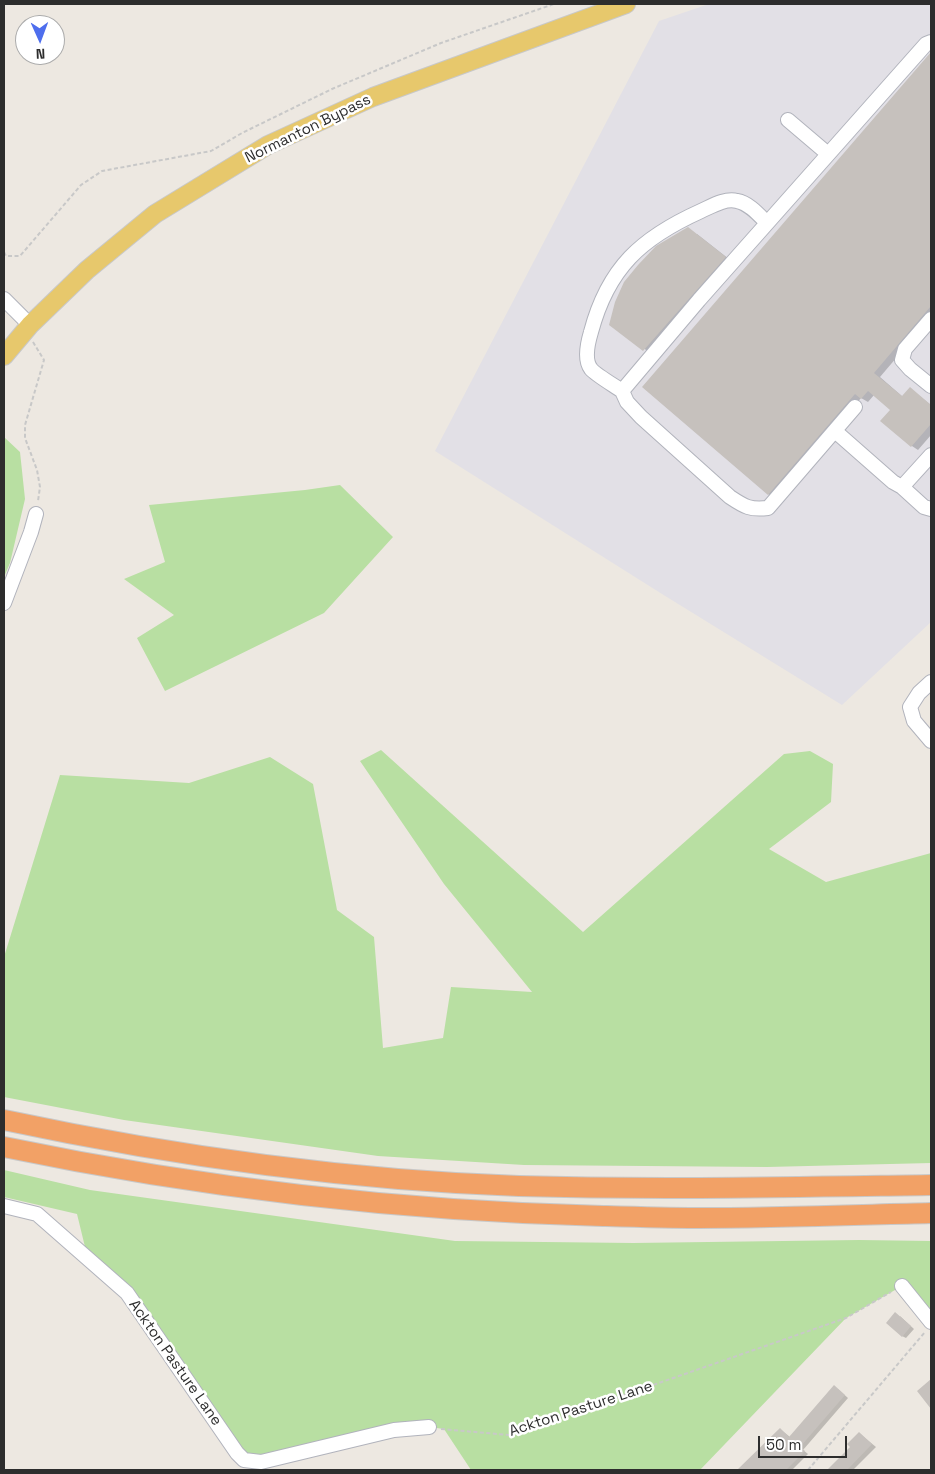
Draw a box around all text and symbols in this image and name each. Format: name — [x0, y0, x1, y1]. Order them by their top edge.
north arrow — [15, 15, 65, 65]
text: N — [35, 45, 46, 63]
street label: Normanton Bypass — [242, 91, 374, 167]
street label: Ackton Pasture Lane — [125, 1297, 225, 1429]
street label: Ackton Pasture Lane — [507, 1377, 655, 1441]
scale bar — [760, 1426, 849, 1458]
text: 50 m — [766, 1435, 801, 1454]

